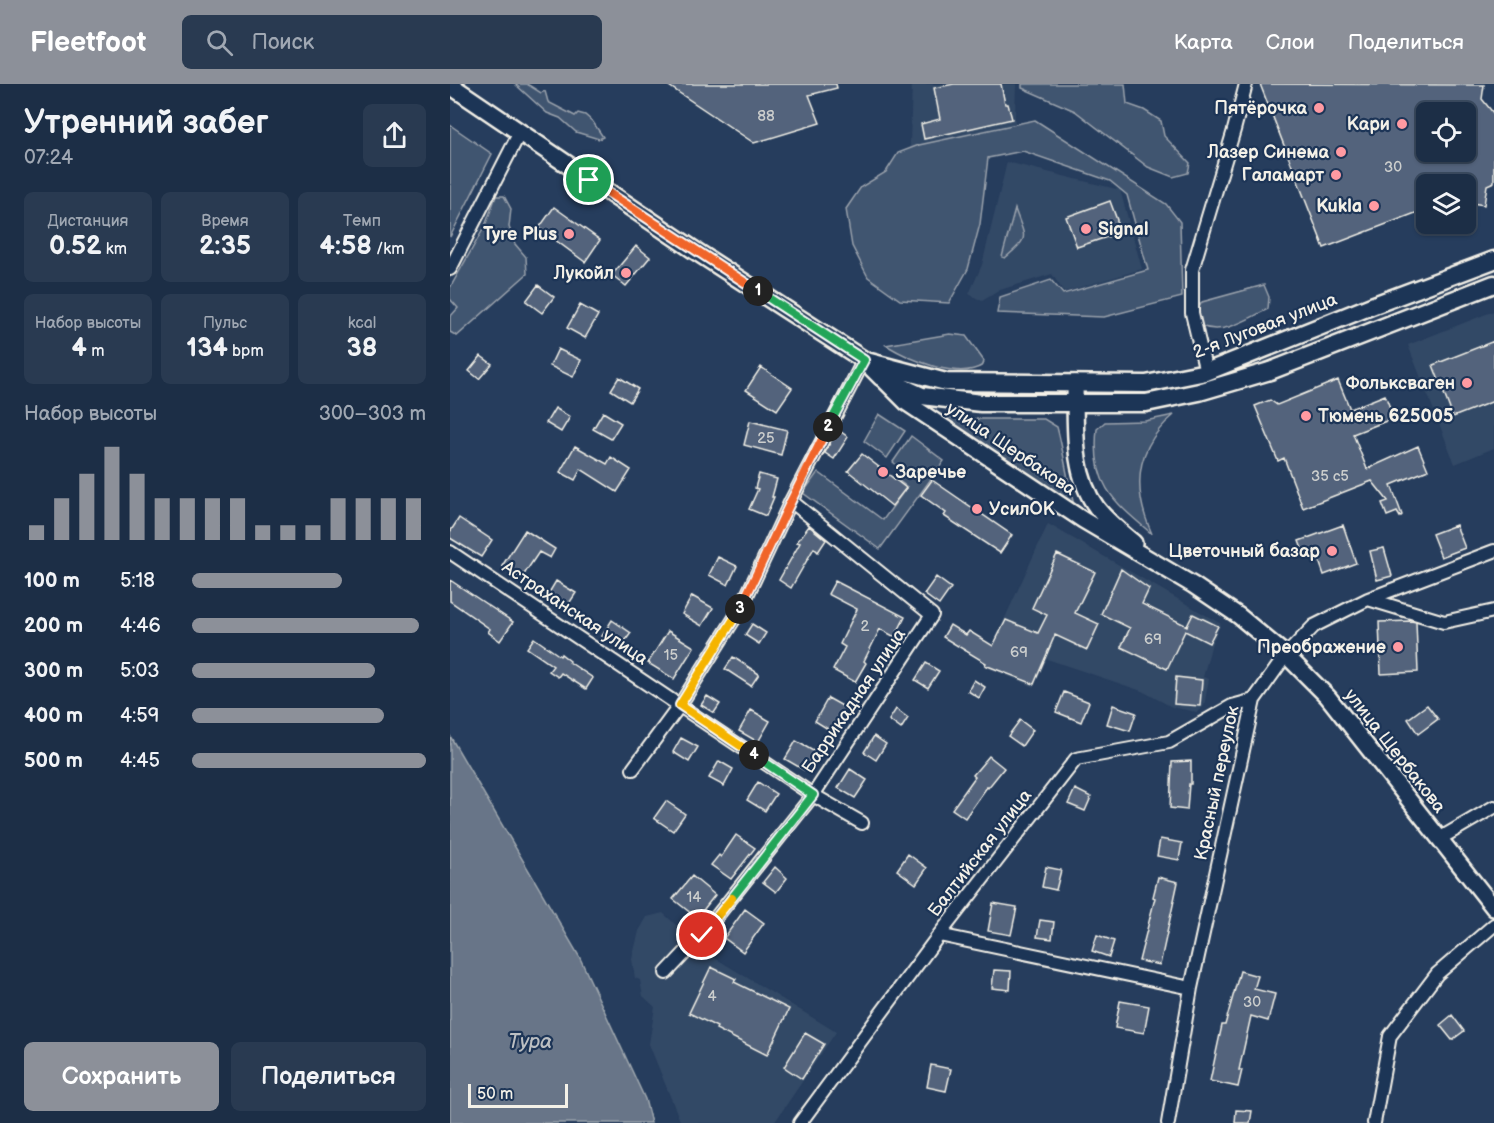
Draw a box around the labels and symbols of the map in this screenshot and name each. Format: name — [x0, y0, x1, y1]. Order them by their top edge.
place label: Пятёрочка — [1214, 98, 1308, 119]
marker: Пятёрочка — [1312, 101, 1326, 115]
house number: 88 — [757, 107, 775, 126]
place label: Кари — [1347, 114, 1390, 135]
marker: Кари — [1395, 117, 1409, 131]
place label: Лазер Синема — [1206, 142, 1330, 163]
marker: Лазер Синема — [1334, 145, 1348, 159]
pin — [563, 154, 614, 205]
house number: 30 — [1384, 158, 1402, 177]
place label: Галамарт — [1242, 165, 1324, 186]
marker: Галамарт — [1329, 168, 1343, 182]
place label: Kukla — [1316, 196, 1362, 217]
marker: Kukla — [1367, 199, 1381, 213]
place label: Signal — [1098, 219, 1148, 240]
marker: Signal — [1079, 222, 1093, 236]
place label: Tyre Plus — [483, 224, 557, 245]
marker: Tyre Plus — [562, 227, 576, 241]
place label: Лукойл — [553, 263, 614, 284]
marker: Лукойл — [619, 266, 633, 280]
pin: 1 — [743, 276, 773, 306]
street label: 2-я Луговая улица — [1190, 289, 1340, 363]
place label: Фольксваген — [1346, 373, 1455, 394]
marker: Фольксваген — [1460, 376, 1474, 390]
street label: улица Щербакова — [942, 398, 1080, 500]
place label: Тюмень 625005 — [1318, 406, 1453, 427]
marker: Тюмень 625005 — [1299, 409, 1313, 423]
pin: 2 — [813, 412, 843, 442]
house number: 25 — [757, 429, 775, 448]
place label: Заречье — [895, 462, 966, 483]
marker: Заречье — [876, 465, 890, 479]
house number: 35 с5 — [1311, 467, 1349, 486]
place label: УсилОК — [989, 499, 1056, 520]
marker: УсилОК — [970, 502, 984, 516]
place label: Цветочный базар — [1168, 541, 1320, 562]
marker: Цветочный базар — [1325, 544, 1339, 558]
street label: Астраханская улица — [497, 556, 652, 670]
pin: 3 — [725, 594, 755, 624]
house number: 2 — [861, 617, 870, 636]
street label: Баррикадная улица — [798, 624, 910, 777]
house number: 69 — [1144, 630, 1162, 649]
place label: Преображение — [1257, 637, 1386, 658]
marker: Преображение — [1391, 640, 1405, 654]
house number: 69 — [1010, 643, 1028, 662]
house number: 15 — [664, 646, 678, 665]
street label: улица Щербакова — [1340, 685, 1450, 817]
street label: Красный переулок — [1190, 703, 1244, 862]
pin: 4 — [739, 740, 769, 770]
street label: Балтийская улица — [924, 785, 1036, 921]
house number: 14 — [687, 888, 701, 907]
pin — [676, 909, 727, 960]
house number: 4 — [707, 987, 717, 1006]
house number: 30 — [1243, 993, 1261, 1012]
water label: Тура — [508, 1030, 552, 1054]
scale bar — [468, 1081, 568, 1108]

